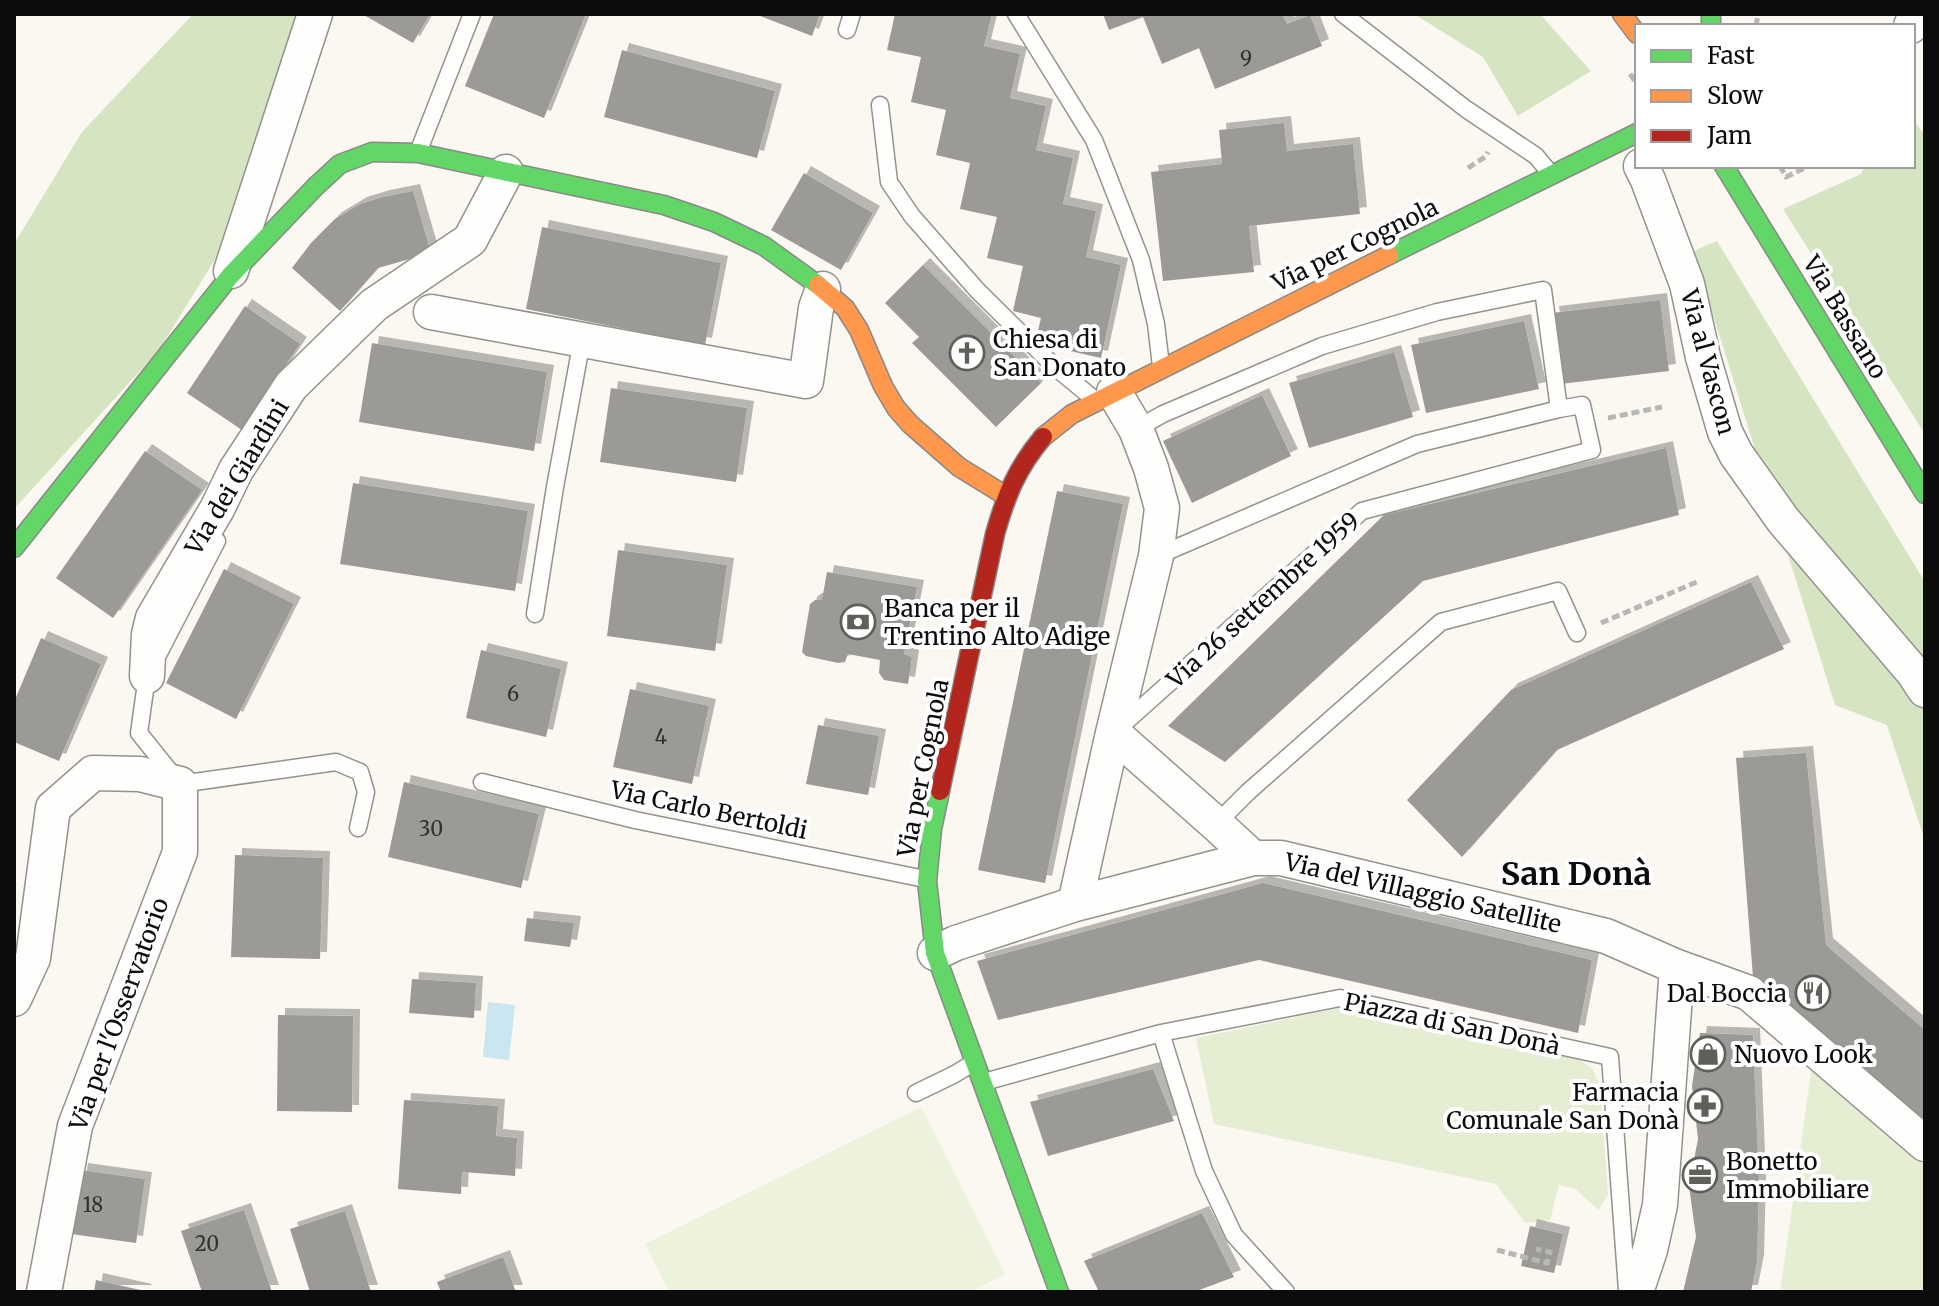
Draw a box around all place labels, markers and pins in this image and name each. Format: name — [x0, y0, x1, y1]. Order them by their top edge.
place label: Chiesa di San Donato — [993, 324, 1126, 383]
church icon: Chiesa di San Donato — [948, 334, 986, 372]
place label: Banca per il Trentino Alto Adige — [884, 593, 1110, 652]
bank icon: Banca per il Trentino Alto Adige — [839, 603, 877, 641]
restaurant icon: Dal Boccia — [1794, 974, 1832, 1012]
place label: Dal Boccia — [1667, 978, 1787, 1009]
shop icon: Nuovo Look — [1689, 1035, 1727, 1073]
place label: Nuovo Look — [1734, 1039, 1874, 1070]
place label: Farmacia Comunale San Donà — [1446, 1077, 1679, 1136]
pharmacy icon: Farmacia Comunale San Donà — [1686, 1087, 1724, 1125]
place label: Bonetto Immobiliare — [1726, 1146, 1869, 1205]
office icon: Bonetto Immobiliare — [1681, 1156, 1719, 1194]

